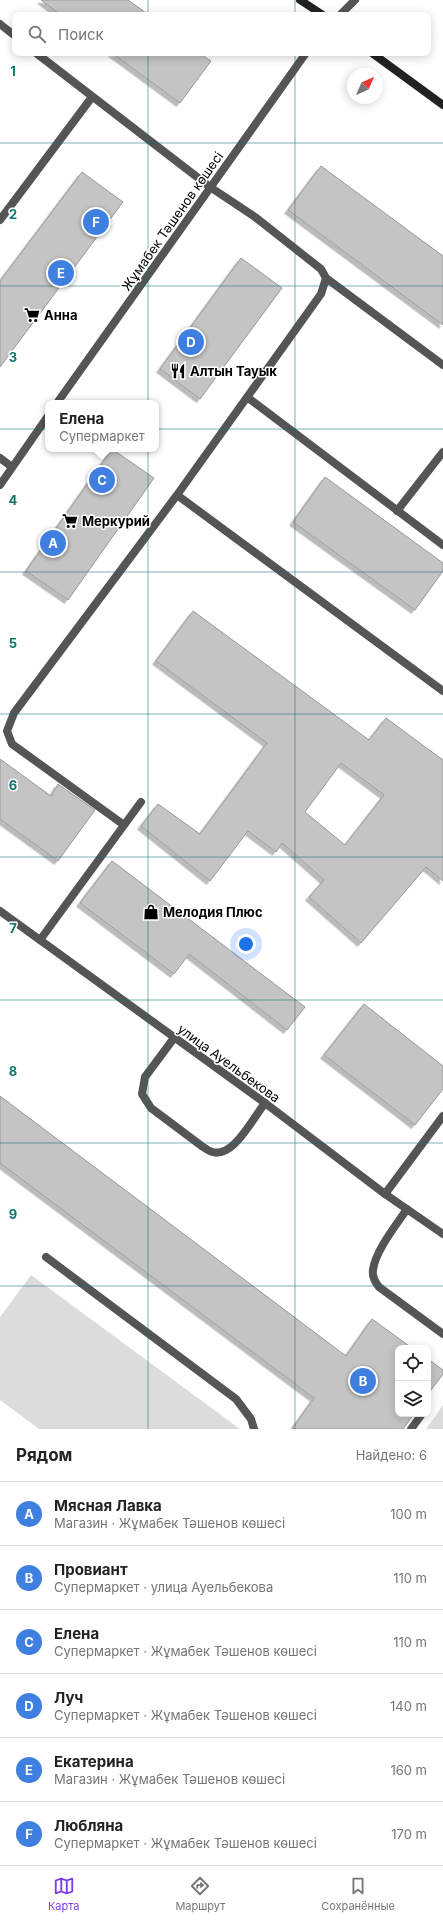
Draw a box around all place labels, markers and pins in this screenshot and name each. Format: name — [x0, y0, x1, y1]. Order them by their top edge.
pin: F — [83, 207, 109, 237]
pin: E — [48, 258, 74, 288]
supermarket icon: Анна — [23, 306, 41, 324]
place label: Анна — [44, 307, 77, 323]
pin: D — [178, 327, 204, 357]
restaurant icon: Алтын Тауык — [169, 362, 187, 380]
place label: Алтын Тауык — [190, 363, 277, 379]
pin: C — [89, 465, 115, 495]
supermarket icon: Меркурий — [61, 512, 79, 530]
place label: Меркурий — [82, 513, 150, 529]
pin: A — [40, 528, 66, 558]
shop icon: Мелодия Плюс — [142, 903, 160, 921]
place label: Мелодия Плюс — [163, 904, 263, 920]
pin: B — [350, 1366, 376, 1396]

